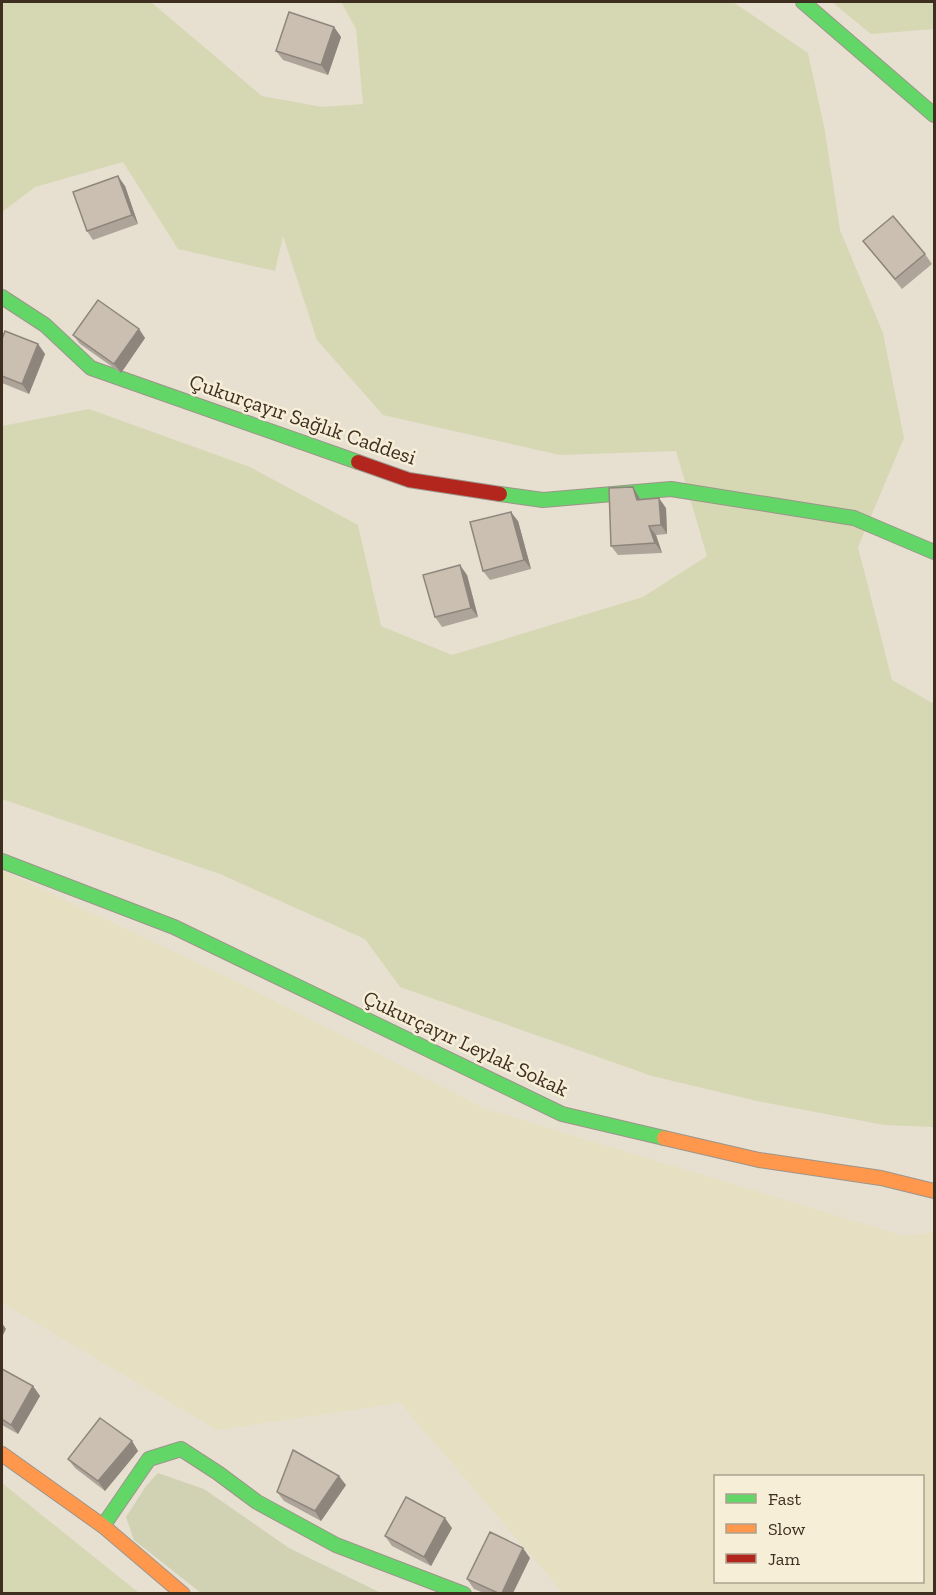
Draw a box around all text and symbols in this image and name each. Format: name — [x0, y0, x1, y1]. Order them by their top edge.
street label: Çukurçayır Sağlık Caddesi — [186, 368, 420, 470]
street label: Çukurçayır Leylak Sokak — [360, 985, 572, 1101]
legend — [714, 1475, 924, 1583]
text: Fast — [768, 1488, 801, 1510]
text: Slow — [768, 1518, 805, 1540]
text: Jam — [768, 1548, 800, 1570]

